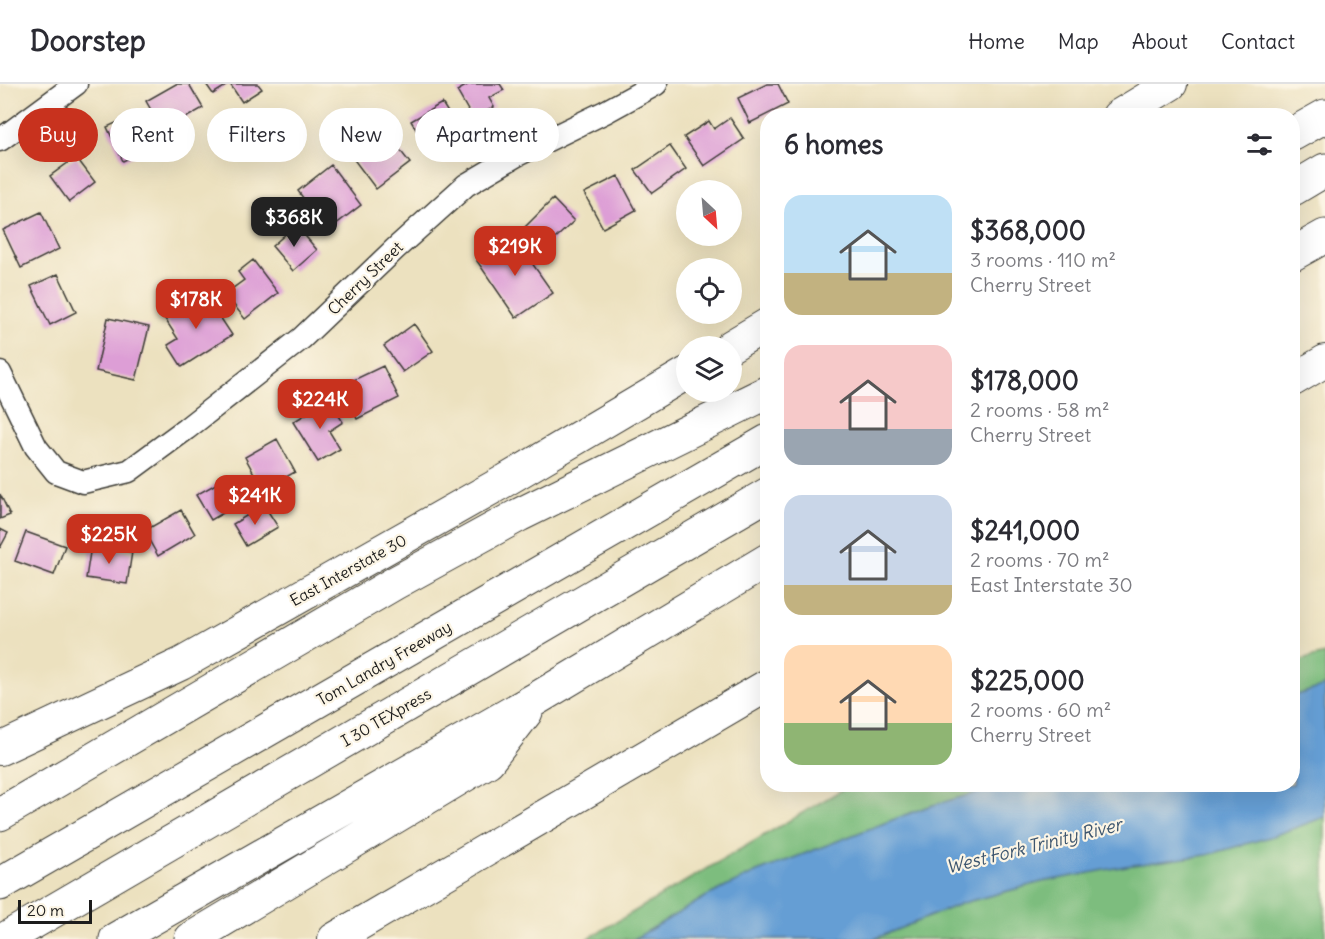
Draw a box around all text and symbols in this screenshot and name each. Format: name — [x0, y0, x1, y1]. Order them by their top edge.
text: Doorstep — [30, 23, 146, 59]
text: Home — [968, 28, 1025, 55]
text: Map — [1058, 28, 1099, 55]
text: About — [1132, 28, 1188, 55]
text: Contact — [1221, 28, 1295, 55]
chip: Buy — [18, 108, 98, 162]
chip: Rent — [110, 108, 195, 162]
chip: Filters — [207, 108, 307, 162]
chip: New — [319, 108, 403, 162]
chip: Apartment — [415, 108, 559, 162]
text: 6 homes — [784, 128, 883, 161]
icon: filters — [1243, 128, 1276, 161]
north arrow — [676, 180, 742, 246]
map controls — [676, 180, 742, 402]
pin: $368K — [252, 197, 336, 248]
text: $368K — [265, 204, 323, 229]
text: $368,000 — [970, 214, 1086, 247]
icon: home — [832, 219, 904, 291]
pin: $219K — [473, 226, 557, 277]
text: $219K — [488, 233, 542, 258]
street label: Cherry Street — [323, 237, 407, 319]
text: 3 rooms · 110 m² — [970, 247, 1116, 272]
button: locate — [676, 258, 742, 324]
text: Cherry Street — [970, 272, 1091, 297]
pin: $178K — [154, 279, 238, 330]
text: $178K — [170, 286, 222, 311]
button: layers — [676, 336, 742, 402]
text: $178,000 — [970, 364, 1079, 397]
icon: home — [832, 369, 904, 441]
pin: $224K — [278, 379, 362, 430]
text: $224K — [292, 386, 348, 411]
text: 2 rooms · 58 m² — [970, 397, 1110, 422]
text: Cherry Street — [970, 422, 1091, 447]
pin: $241K — [213, 475, 297, 526]
text: $241K — [228, 482, 282, 507]
pin: $225K — [67, 514, 151, 565]
text: $241,000 — [970, 514, 1080, 547]
icon: home — [832, 519, 904, 591]
text: $225K — [81, 521, 137, 546]
street label: East Interstate 30 — [286, 530, 410, 610]
text: 2 rooms · 70 m² — [970, 547, 1110, 572]
text: East Interstate 30 — [970, 572, 1133, 597]
street label: Tom Landry Freeway — [313, 616, 455, 710]
text: $225,000 — [970, 664, 1085, 697]
icon: home — [832, 669, 904, 741]
street label: I 30 TEXpress — [338, 683, 434, 751]
text: 2 rooms · 60 m² — [970, 697, 1111, 722]
text: Cherry Street — [970, 722, 1091, 747]
water label: West Fork Trinity River — [944, 812, 1127, 878]
scale bar — [18, 897, 92, 924]
text: 20 m — [27, 900, 64, 920]

